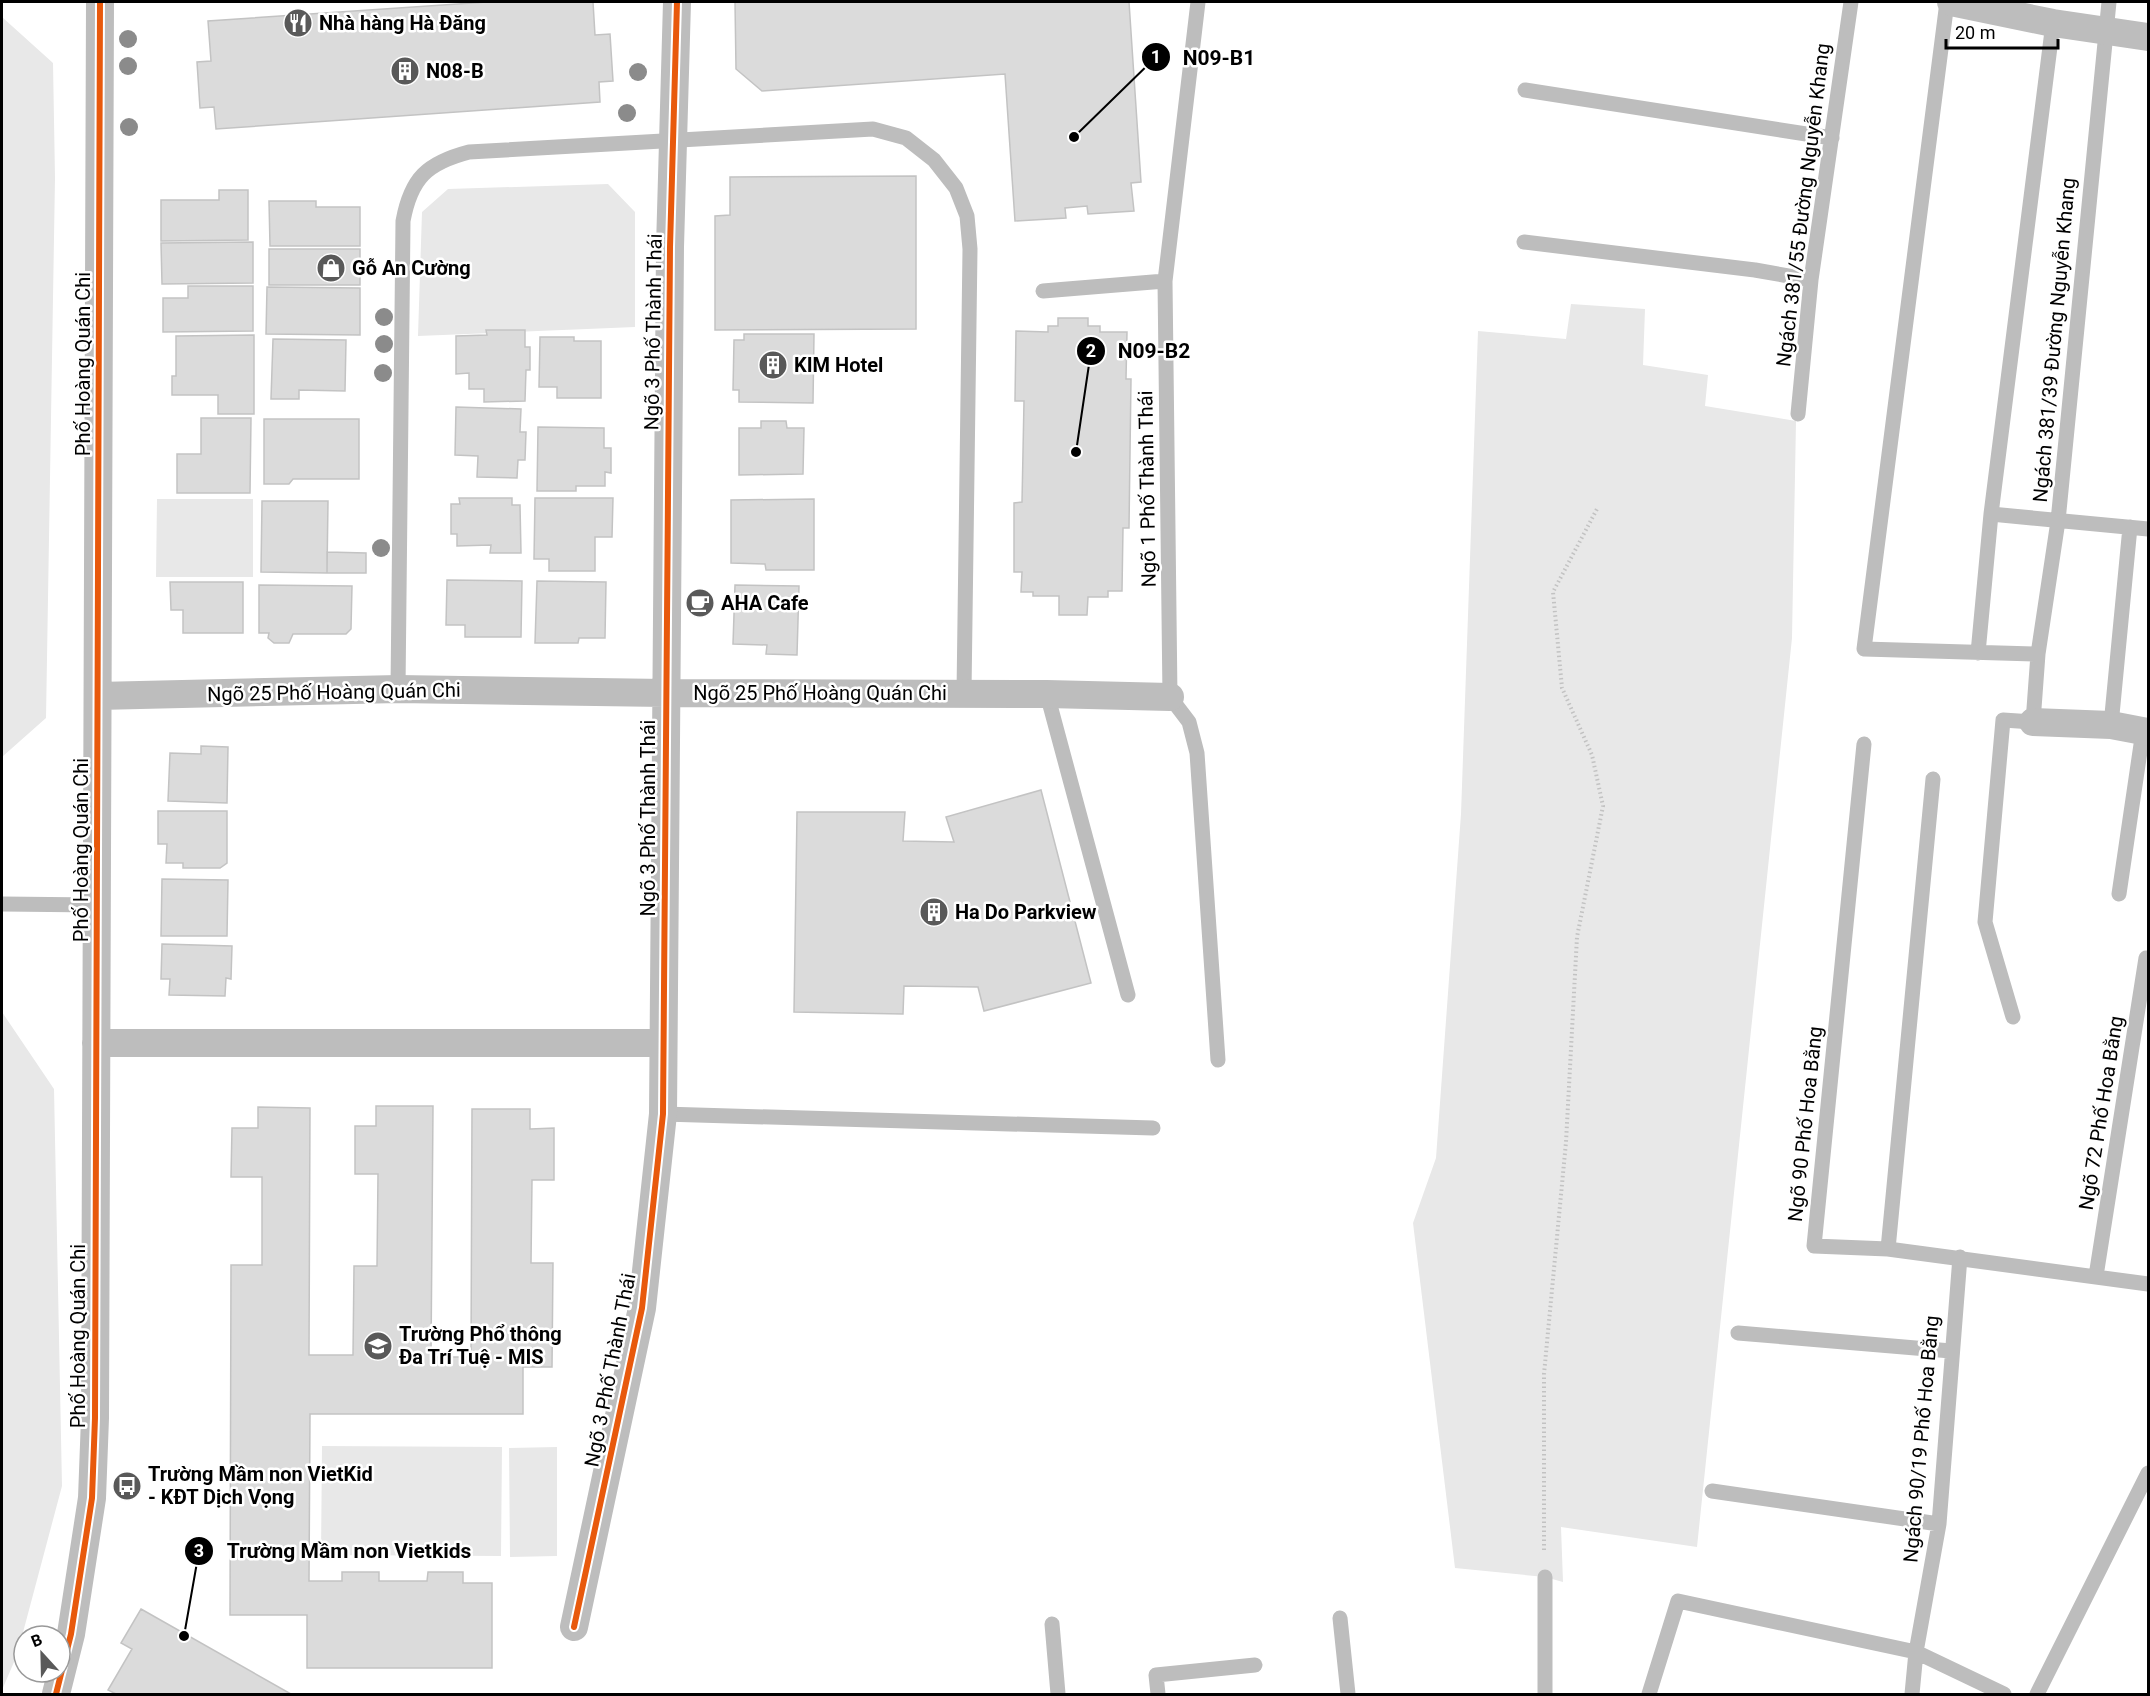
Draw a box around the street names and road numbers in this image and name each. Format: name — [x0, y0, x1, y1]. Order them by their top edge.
street label: Ngách 381/55 Đường Nguyễn Khang — [1771, 42, 1835, 368]
street label: Ngách 381/39 Đường Nguyễn Khang — [2028, 177, 2080, 503]
street label: Ngõ 3 Phố Thành Thái — [639, 233, 667, 431]
street label: Phố Hoàng Quán Chi — [71, 272, 95, 456]
street label: Ngõ 1 Phố Thành Thái — [1133, 390, 1161, 588]
street label: Ngõ 25 Phố Hoàng Quán Chi — [207, 678, 461, 706]
street label: Ngõ 25 Phố Hoàng Quán Chi — [693, 681, 947, 705]
street label: Ngõ 3 Phố Thành Thái — [636, 720, 660, 916]
street label: Phố Hoàng Quán Chi — [69, 758, 93, 942]
street label: Ngõ 72 Phố Hoa Bằng — [2074, 1014, 2128, 1212]
street label: Ngõ 90 Phố Hoa Bằng — [1783, 1025, 1827, 1223]
street label: Phố Hoàng Quán Chi — [66, 1244, 90, 1428]
street label: Ngõ 3 Phố Thành Thái — [579, 1271, 641, 1469]
street label: Ngách 90/19 Phố Hoa Bằng — [1898, 1314, 1944, 1564]

